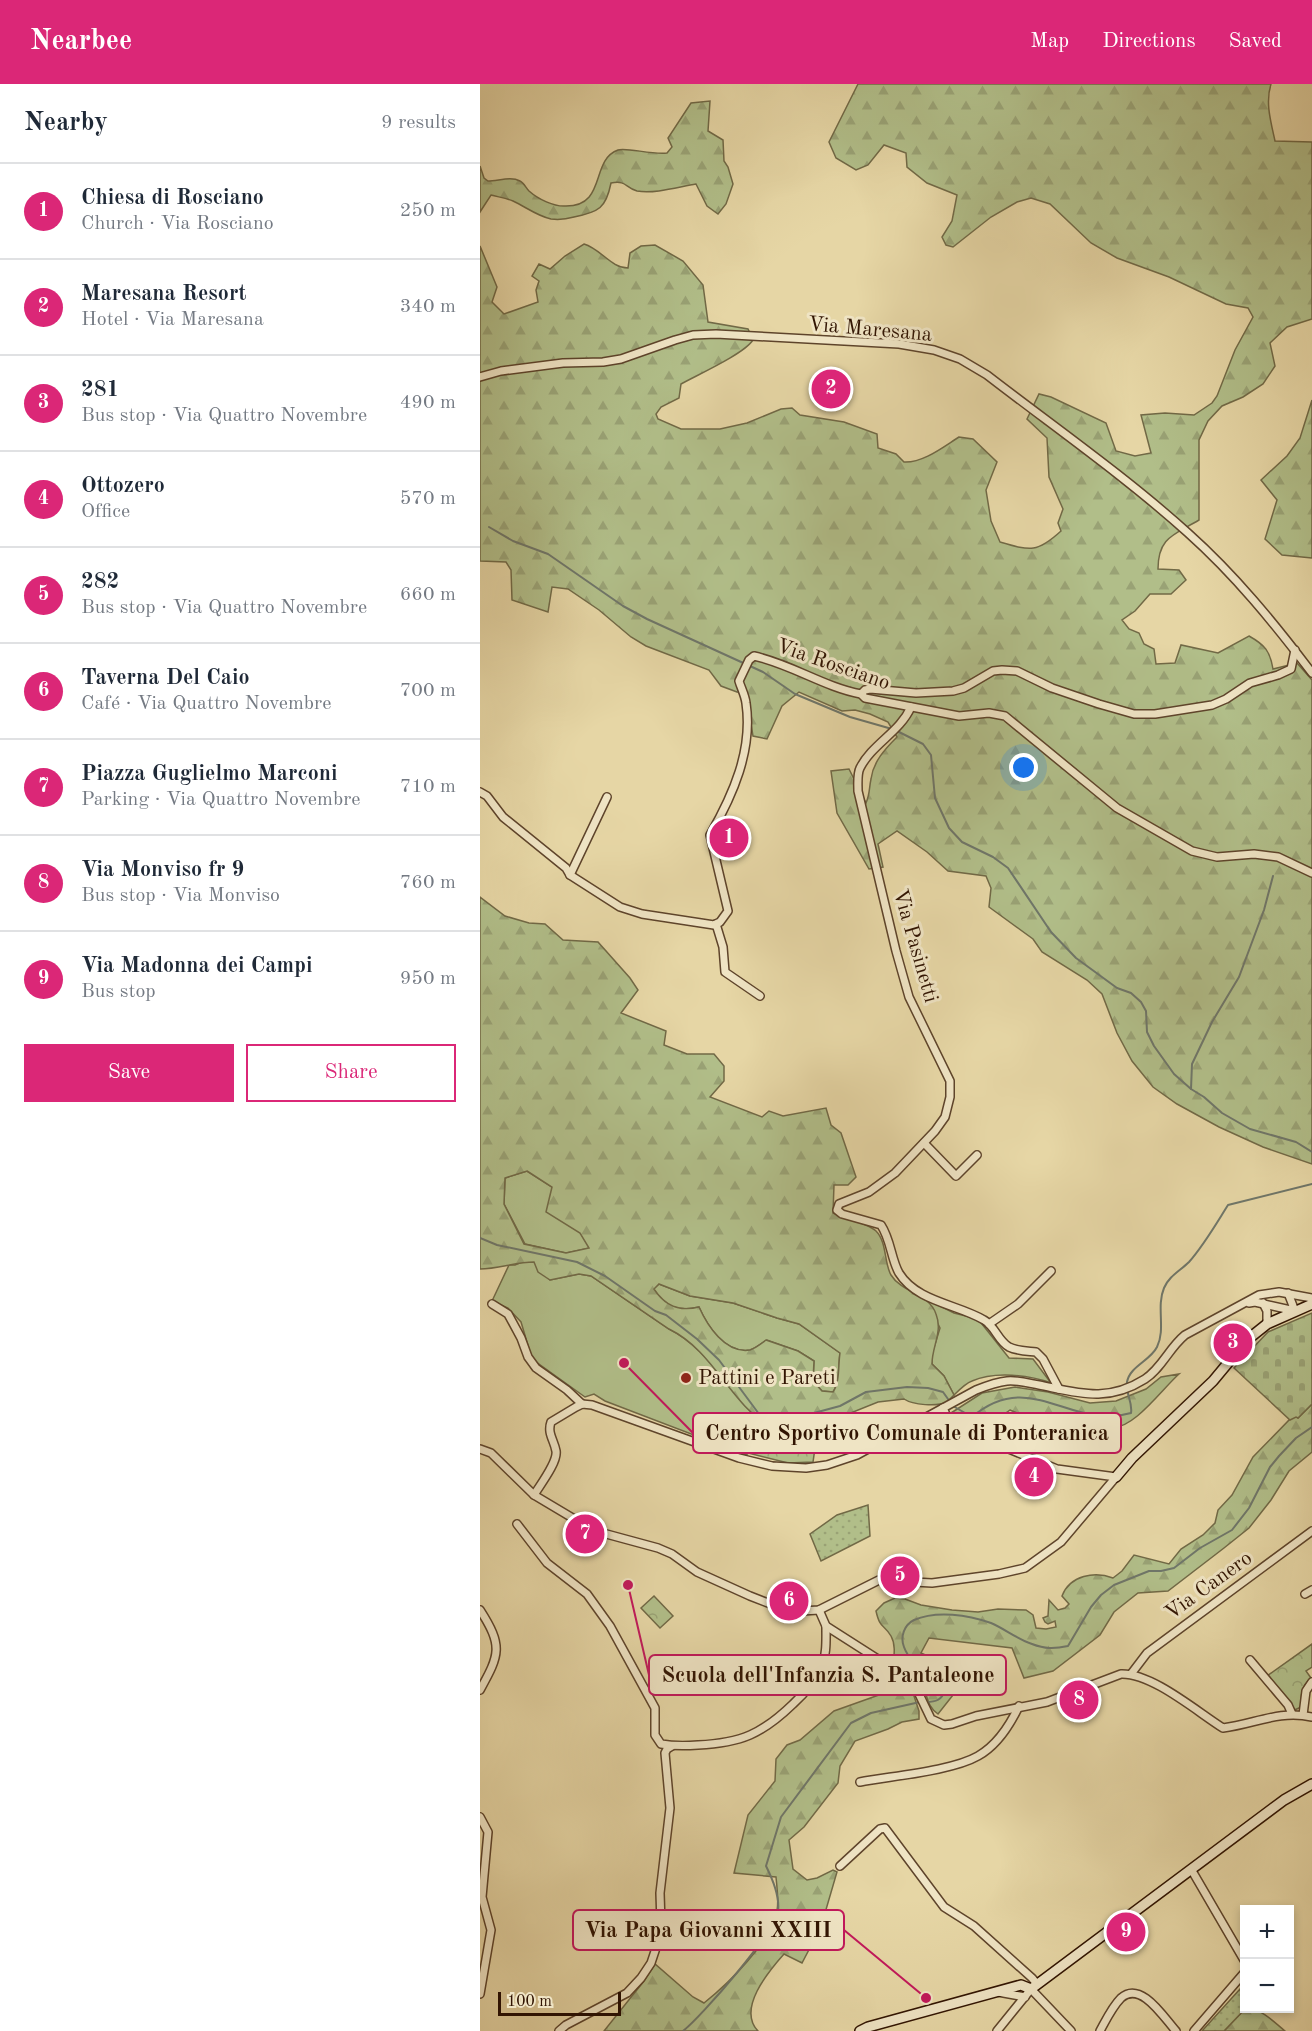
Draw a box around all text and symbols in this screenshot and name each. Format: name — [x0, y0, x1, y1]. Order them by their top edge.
text: Nearbee — [30, 28, 132, 56]
text: Map — [1030, 31, 1069, 52]
text: Directions — [1102, 31, 1196, 52]
text: Saved — [1229, 31, 1282, 52]
text: Nearby — [24, 110, 108, 136]
text: 9 results — [381, 113, 456, 133]
text: Chiesa di Rosciano — [81, 187, 264, 209]
text: 1 — [38, 201, 49, 221]
text: 250 m — [400, 201, 456, 221]
text: Church · Via Rosciano — [81, 214, 274, 234]
text: Maresana Resort — [81, 283, 246, 305]
text: 2 — [38, 297, 49, 317]
text: 340 m — [400, 297, 456, 317]
text: Hotel · Via Maresana — [81, 310, 264, 330]
street label: Via Maresana — [807, 314, 933, 346]
pin: 2 — [812, 366, 850, 412]
text: 281 — [81, 379, 119, 401]
text: 3 — [38, 393, 49, 413]
text: 490 m — [400, 393, 456, 413]
text: Bus stop · Via Quattro Novembre — [81, 406, 367, 426]
text: Ottozero — [81, 475, 165, 497]
text: 4 — [38, 489, 49, 509]
text: 570 m — [400, 489, 456, 509]
text: Office — [81, 502, 130, 522]
text: 282 — [81, 571, 119, 593]
text: 5 — [38, 585, 49, 605]
text: 660 m — [400, 585, 456, 605]
text: Bus stop · Via Quattro Novembre — [81, 598, 367, 618]
street label: Via Rosciano — [773, 636, 893, 694]
text: Taverna Del Caio — [81, 667, 250, 689]
text: 6 — [38, 681, 49, 701]
text: 700 m — [400, 681, 456, 701]
text: Café · Via Quattro Novembre — [81, 694, 331, 714]
your location — [1009, 753, 1038, 782]
text: Piazza Guglielmo Marconi — [81, 763, 338, 785]
text: 7 — [38, 777, 49, 797]
text: 710 m — [400, 777, 456, 797]
text: Parking · Via Quattro Novembre — [81, 790, 361, 810]
pin: 1 — [710, 816, 748, 861]
text: Via Monviso fr 9 — [81, 859, 244, 881]
text: 8 — [38, 873, 49, 893]
text: 760 m — [400, 873, 456, 893]
text: Bus stop · Via Monviso — [81, 886, 280, 906]
street label: Via Pasinetti — [889, 887, 941, 1005]
text: Via Madonna dei Campi — [81, 955, 313, 977]
text: 9 — [38, 969, 49, 989]
text: 950 m — [400, 969, 456, 989]
text: Bus stop — [81, 982, 156, 1002]
button: Save — [24, 1044, 234, 1102]
button: Share — [246, 1044, 456, 1102]
pin: 3 — [1214, 1320, 1252, 1366]
place label: Pattini e Pareti — [698, 1368, 836, 1389]
marker: Pattini e Pareti — [679, 1371, 693, 1385]
callout: Centro Sportivo Comunale di Ponteranica — [693, 1413, 1121, 1453]
text: Centro Sportivo Comunale di Ponteranica — [705, 1423, 1109, 1445]
pin: 4 — [1014, 1454, 1054, 1500]
pin: 7 — [566, 1512, 604, 1556]
street label: Via Canero — [1162, 1548, 1256, 1624]
pin: 5 — [880, 1554, 920, 1598]
pin: 6 — [770, 1578, 808, 1624]
callout: Scuola dell'Infanzia S. Pantaleone — [649, 1655, 1006, 1695]
text: Scuola dell'Infanzia S. Pantaleone — [661, 1665, 995, 1687]
pin: 8 — [1060, 1678, 1098, 1722]
map controls — [1240, 1905, 1294, 2013]
button: + — [1240, 1905, 1294, 1959]
callout: Via Papa Giovanni XXIII — [573, 1910, 844, 1950]
pin: 9 — [1106, 1910, 1146, 1954]
text: Via Papa Giovanni XXIII — [584, 1920, 832, 1942]
button: − — [1240, 1959, 1294, 2013]
scale bar — [498, 1989, 621, 2016]
text: 100 m — [507, 1994, 552, 2010]

